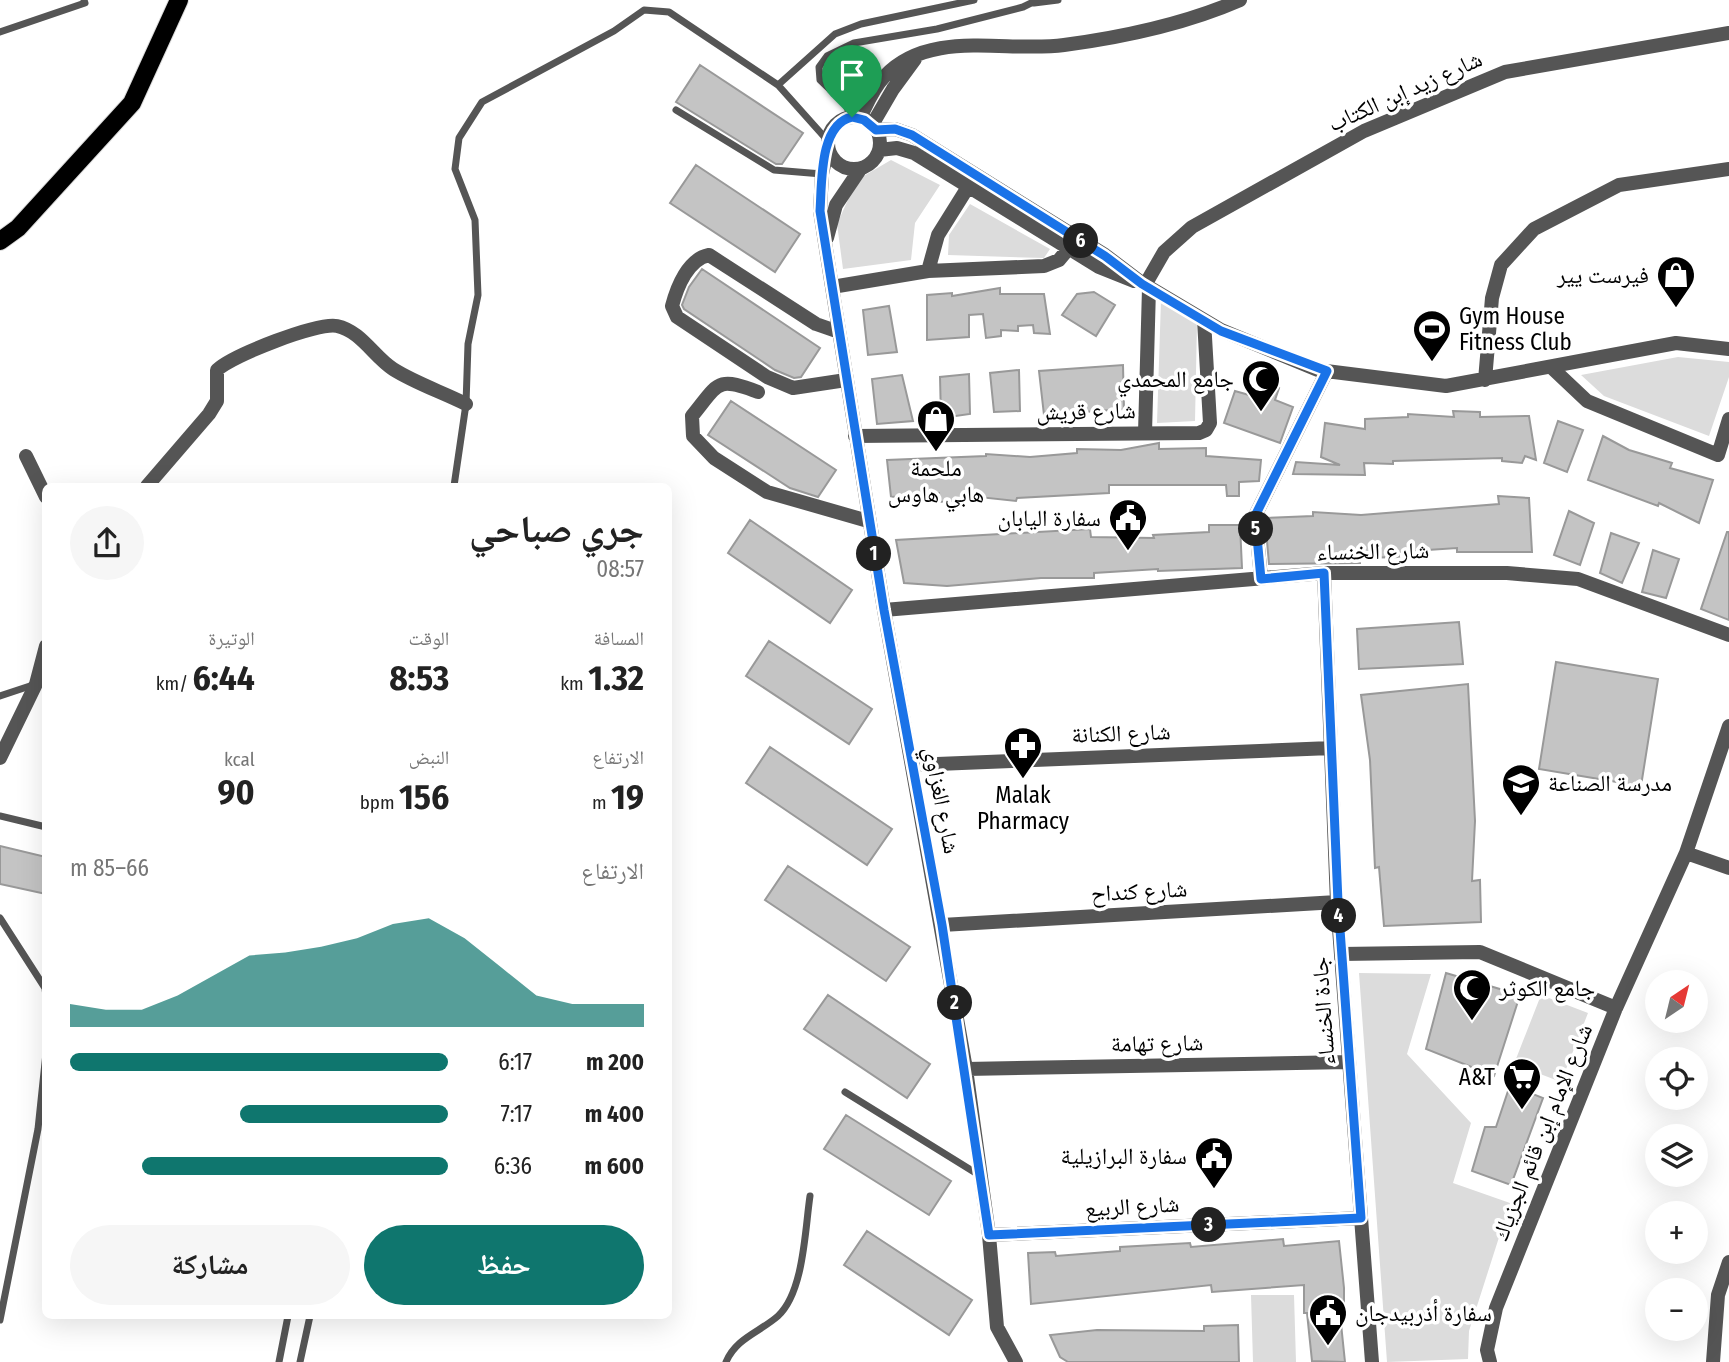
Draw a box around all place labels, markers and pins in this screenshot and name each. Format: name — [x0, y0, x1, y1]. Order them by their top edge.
pin — [822, 45, 882, 117]
pin: 6 — [1064, 224, 1098, 258]
shop icon: فيرست يير — [1655, 254, 1697, 309]
place label: فيرست يير — [1556, 261, 1649, 289]
place label: Gym House Fitness Club — [1459, 302, 1572, 356]
sports icon: Gym House Fitness Club — [1411, 308, 1453, 363]
mosque icon: جامع المحمدي — [1240, 358, 1282, 413]
place label: جامع المحمدي — [1117, 365, 1234, 398]
shop icon: ملحمة هابي هاوس — [915, 398, 957, 453]
place label: ملحمة هابي هاوس — [888, 454, 984, 513]
public building icon: سفارة اليابان — [1107, 497, 1149, 552]
place label: سفارة اليابان — [997, 504, 1101, 532]
pin: 5 — [1238, 512, 1274, 546]
pin: 1 — [856, 536, 892, 572]
pharmacy icon: Malak Pharmacy — [1002, 725, 1044, 780]
school or university icon: مدرسة الصناعة — [1500, 762, 1542, 817]
place label: مدرسة الصناعة — [1548, 769, 1672, 797]
place label: Malak Pharmacy — [977, 781, 1070, 835]
pin: 4 — [1322, 898, 1356, 934]
mosque icon: جامع الكوثر — [1451, 967, 1493, 1022]
place label: جامع الكوثر — [1498, 974, 1595, 1003]
pin: 2 — [937, 986, 972, 1020]
supermarket icon: A&T — [1501, 1056, 1543, 1111]
place label: A&T — [1459, 1063, 1495, 1091]
public building icon: سفارة البرازيلية — [1193, 1135, 1235, 1190]
place label: سفارة البرازيلية — [1061, 1142, 1187, 1170]
pin: 3 — [1192, 1208, 1226, 1242]
public building icon: سفارة أذربيدجان — [1307, 1292, 1349, 1347]
place label: سفارة أذربيدجان — [1355, 1299, 1492, 1327]

